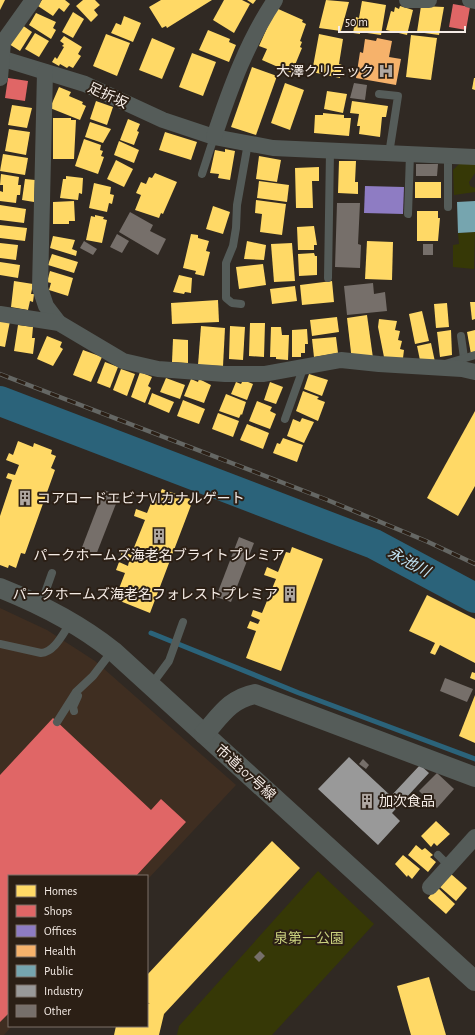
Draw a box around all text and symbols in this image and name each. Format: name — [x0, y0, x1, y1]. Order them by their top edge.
scale bar — [339, 8, 465, 34]
text: 50 m — [345, 16, 368, 28]
hospital icon: 大澤クリニック — [377, 62, 395, 80]
place label: 大澤クリニック — [276, 64, 374, 79]
street label: 足折坂 — [86, 80, 130, 111]
building icon: コアロードエビナVIカナルゲート — [16, 489, 34, 507]
place label: コアロードエビナVIカナルゲート — [37, 491, 245, 506]
building icon: パークホームズ海老名ブライトプレミア — [150, 527, 168, 545]
water label: 永池川 — [385, 544, 434, 581]
place label: パークホームズ海老名ブライトプレミア — [33, 547, 285, 563]
building icon: パークホームズ海老名フォレストプレミア — [281, 585, 299, 603]
place label: パークホームズ海老名フォレストプレミア — [12, 586, 278, 602]
street label: 市道307号線 — [213, 742, 279, 803]
building icon: 加次食品 — [358, 792, 376, 810]
place label: 加次食品 — [379, 794, 435, 809]
legend — [8, 875, 148, 1027]
text: Homes — [44, 885, 77, 897]
text: Shops — [44, 905, 72, 917]
text: Offices — [44, 925, 77, 937]
park label: 泉第一公園 — [274, 930, 344, 946]
text: Health — [44, 945, 76, 957]
text: Public — [44, 965, 73, 977]
text: Industry — [44, 985, 83, 998]
text: Other — [44, 1005, 71, 1017]

